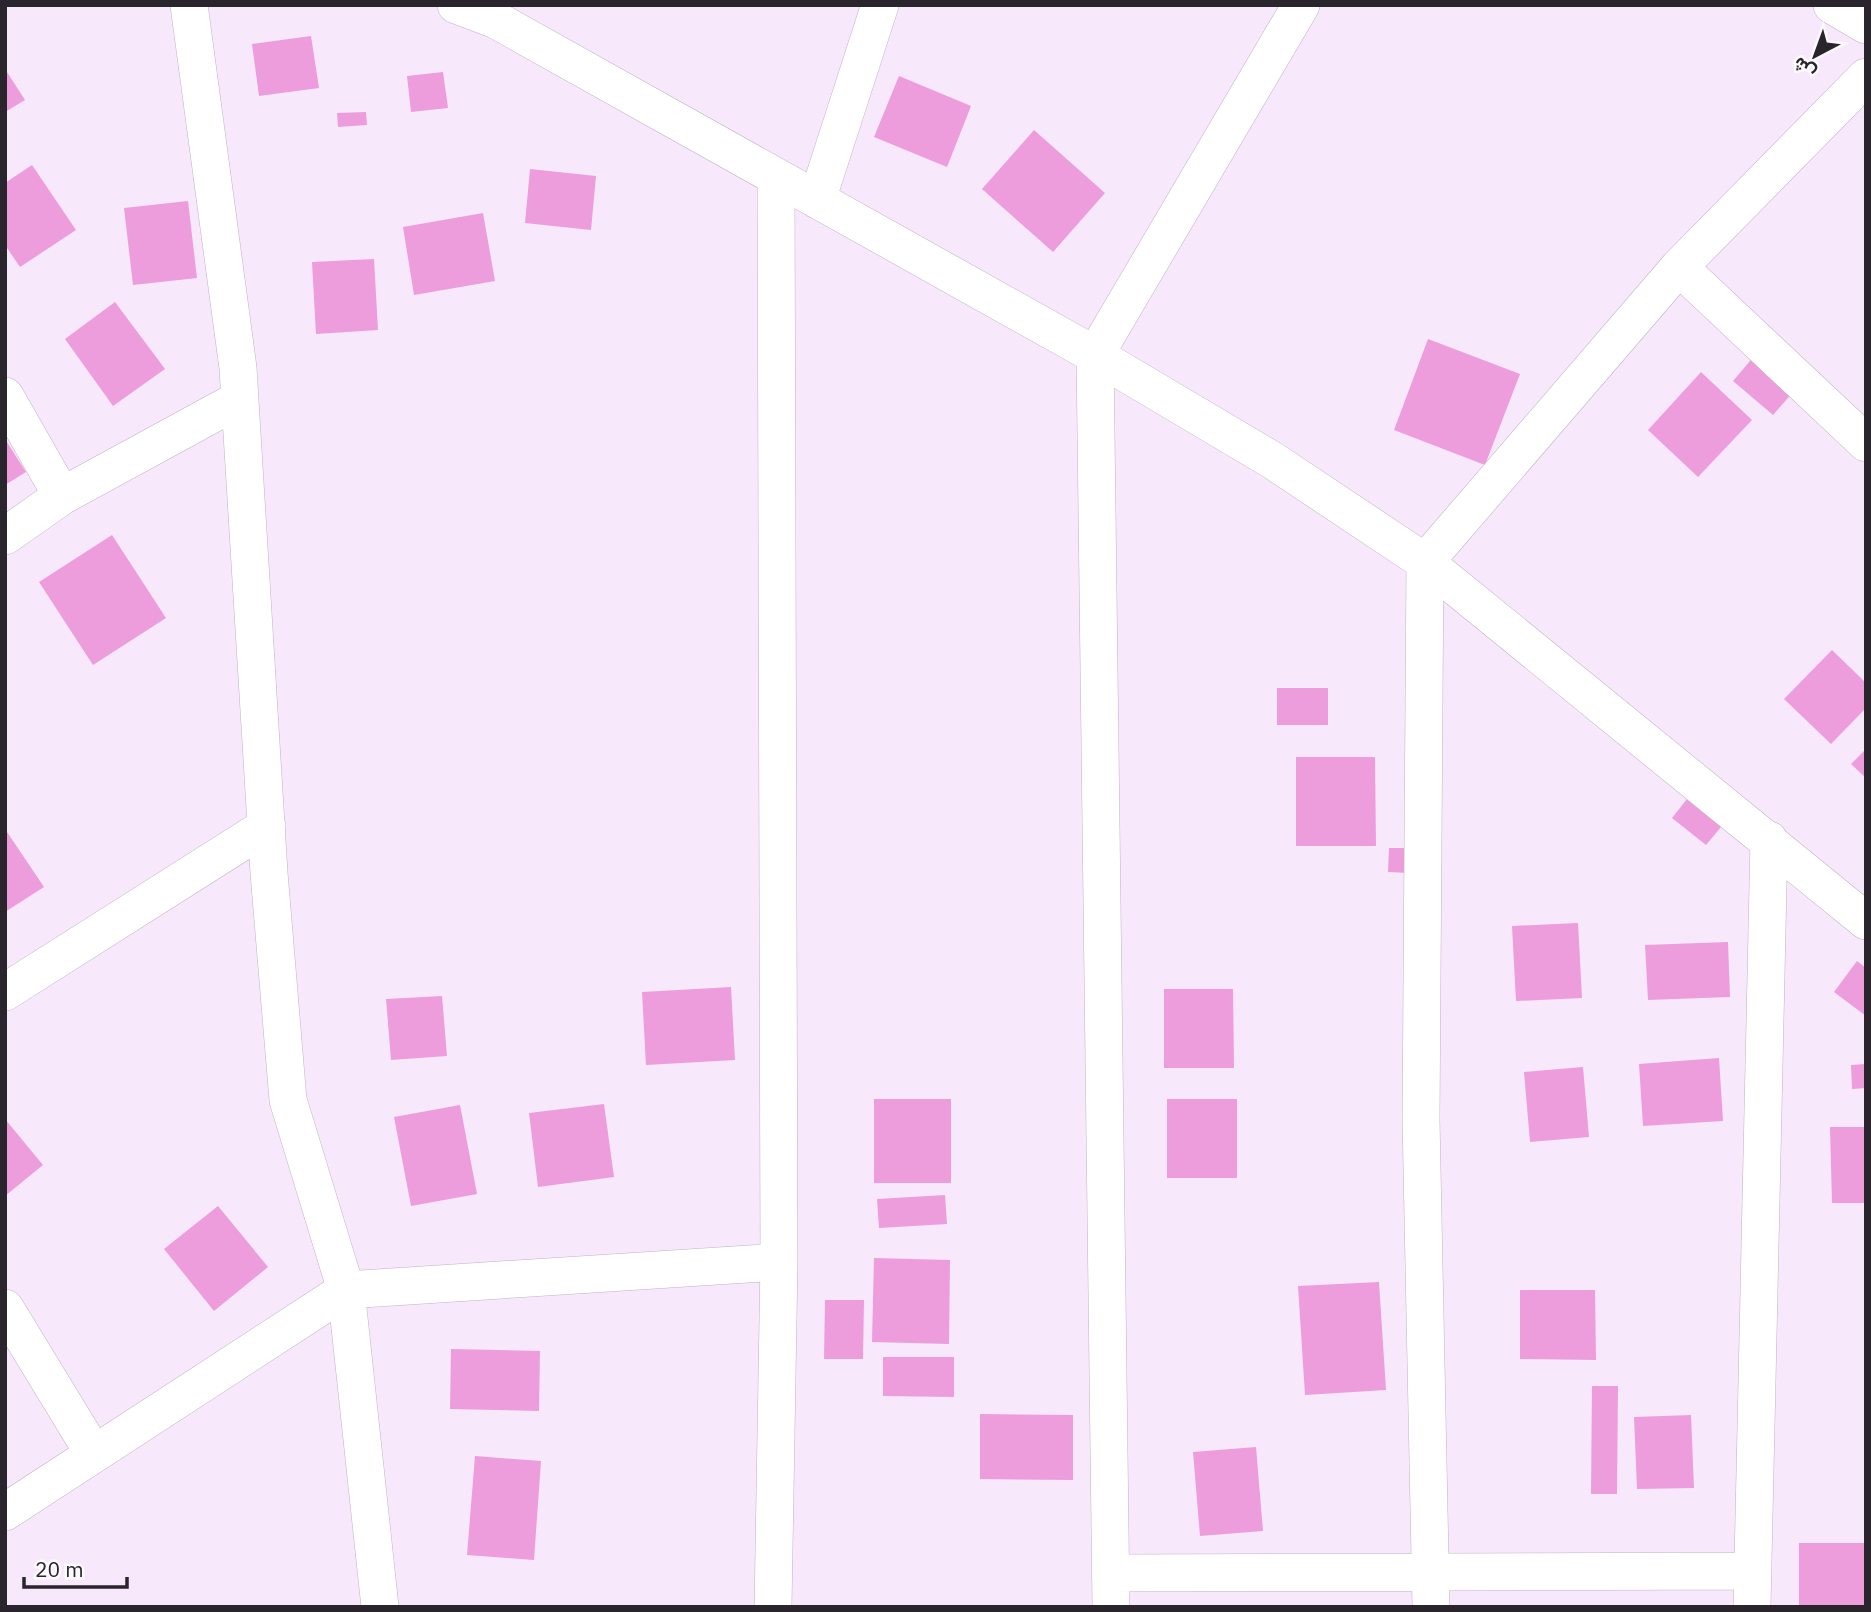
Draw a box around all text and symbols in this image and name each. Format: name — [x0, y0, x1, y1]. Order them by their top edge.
north arrow — [1780, 21, 1850, 91]
text: ش — [1787, 52, 1820, 85]
scale bar — [24, 1546, 128, 1590]
text: 20 m — [35, 1555, 84, 1583]

